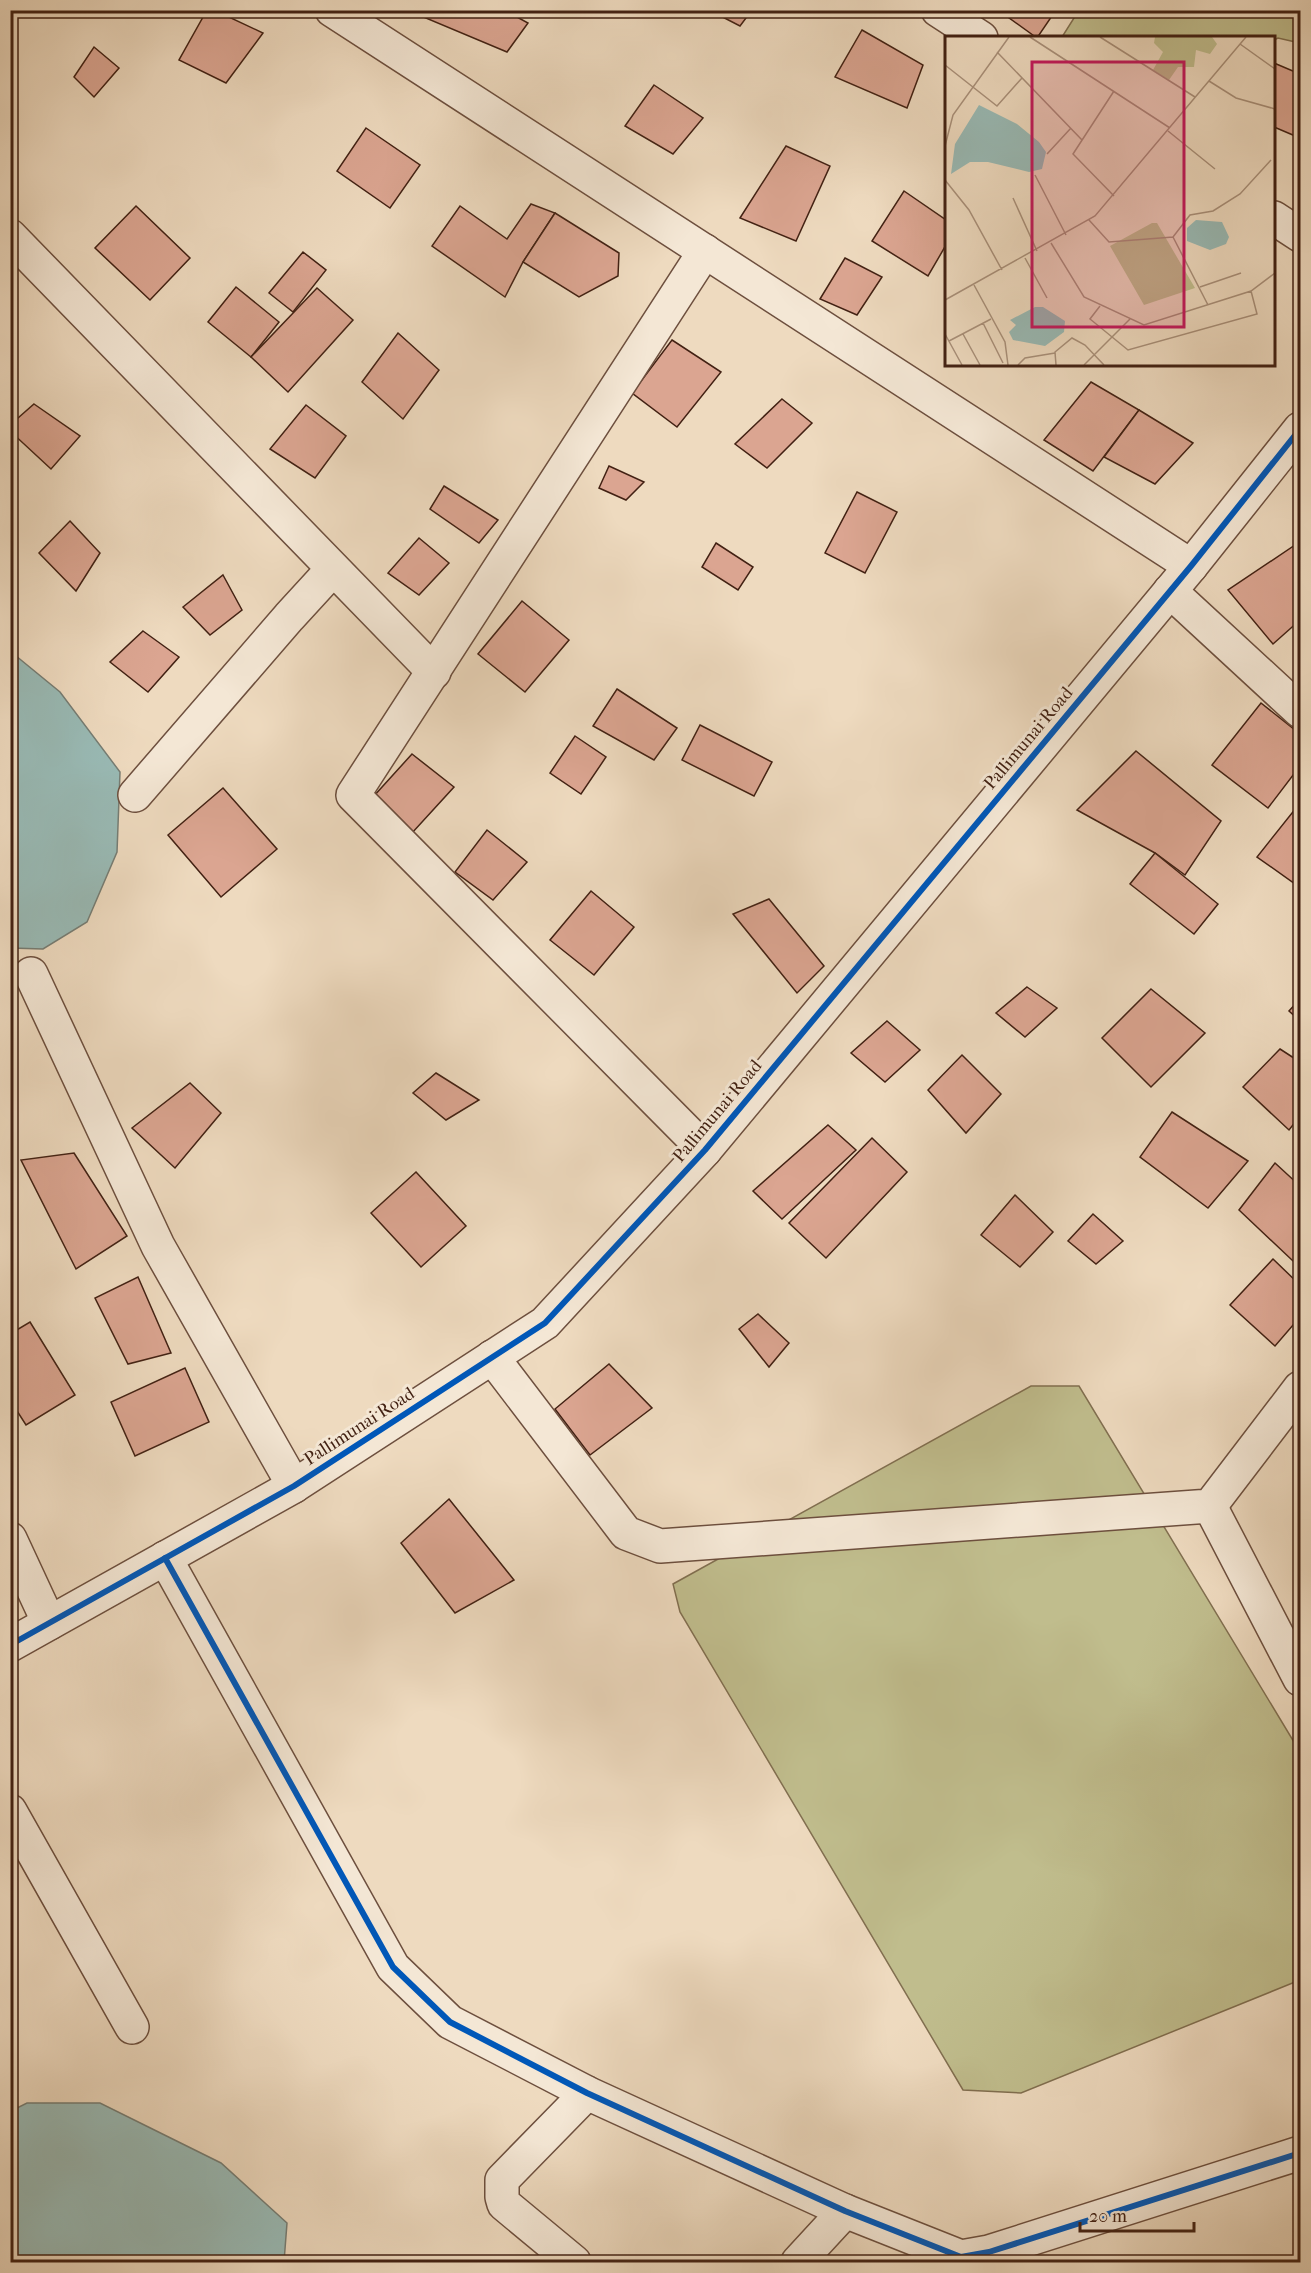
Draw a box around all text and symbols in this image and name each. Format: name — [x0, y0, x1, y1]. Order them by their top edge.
inset map — [945, 36, 1275, 366]
street label: Pallimunai Road — [979, 683, 1077, 794]
street label: Pallimunai Road — [668, 1056, 766, 1167]
street label: Pallimunai Road — [300, 1383, 419, 1470]
scale bar — [1080, 2195, 1194, 2233]
text: 20 m — [1089, 2206, 1127, 2227]

